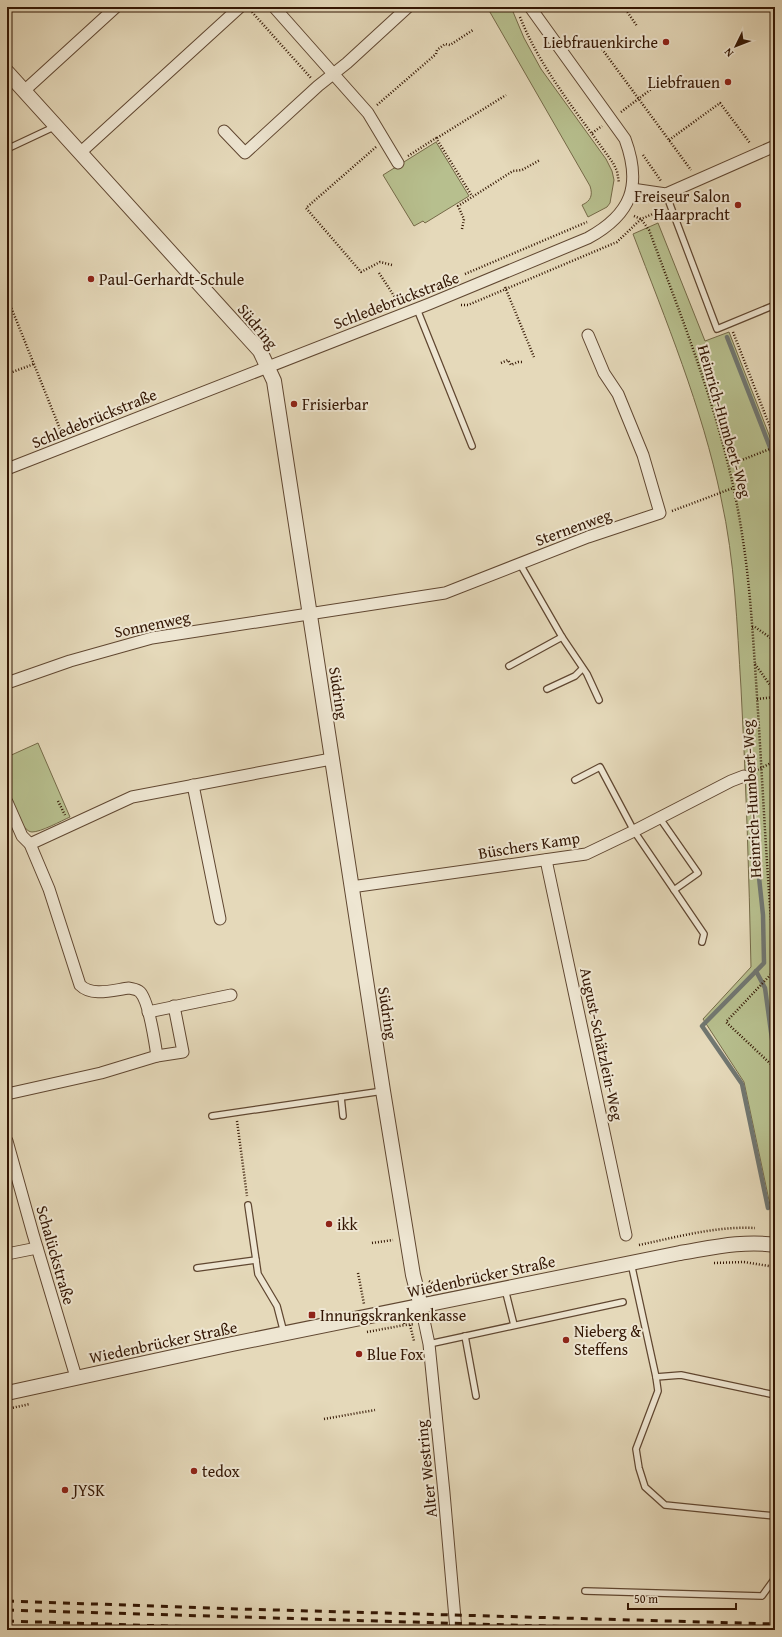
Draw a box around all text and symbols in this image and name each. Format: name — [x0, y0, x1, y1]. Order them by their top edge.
north arrow — [716, 26, 756, 66]
place label: Liebfrauenkirche — [543, 30, 658, 54]
marker: Liebfrauenkirche — [661, 37, 671, 47]
text: N — [720, 44, 737, 61]
place label: Liebfrauen — [648, 70, 720, 94]
marker: Liebfrauen — [723, 77, 733, 87]
place label: Freiseur Salon Haarpracht — [634, 184, 730, 226]
marker: Freiseur Salon Haarpracht — [733, 200, 743, 210]
street label: Schledebrückstraße — [330, 265, 462, 335]
place label: Paul-Gerhardt-Schule — [99, 267, 244, 291]
marker: Paul-Gerhardt-Schule — [86, 274, 96, 284]
street label: Südring — [232, 298, 284, 354]
street label: Heinrich-Humbert-Weg — [692, 342, 758, 500]
street label: Schledebrückstraße — [28, 382, 160, 454]
place label: Frisierbar — [302, 392, 369, 416]
marker: Frisierbar — [289, 399, 299, 409]
street label: Sternenweg — [532, 502, 615, 552]
street label: Sonnenweg — [112, 604, 192, 644]
street label: Südring — [323, 665, 355, 721]
street label: Heinrich-Humbert-Weg — [735, 719, 767, 879]
street label: Büschers Kamp — [476, 825, 582, 865]
street label: August-Schätzlein-Weg — [574, 965, 630, 1123]
street label: Südring — [372, 985, 404, 1041]
street label: Schalückstraße — [30, 1203, 82, 1307]
place label: ikk — [337, 1212, 359, 1236]
marker: ikk — [324, 1219, 334, 1229]
street label: Wiedenbrücker Straße — [405, 1249, 557, 1303]
place label: Innungskrankenkasse — [320, 1303, 466, 1327]
marker: Innungskrankenkasse — [307, 1310, 317, 1320]
street label: Wiedenbrücker Straße — [87, 1315, 239, 1369]
place label: Nieberg & Steffens — [574, 1319, 641, 1361]
marker: Nieberg & Steffens — [561, 1335, 571, 1345]
place label: Blue Fox — [367, 1342, 424, 1366]
marker: Blue Fox — [354, 1349, 364, 1359]
street label: Alter Westring — [409, 1419, 443, 1519]
place label: tedox — [202, 1459, 241, 1483]
marker: tedox — [189, 1466, 199, 1476]
place label: JYSK — [71, 1478, 105, 1502]
marker: JYSK — [60, 1485, 70, 1495]
scale bar — [628, 1585, 736, 1611]
text: 50 m — [634, 1590, 658, 1607]

